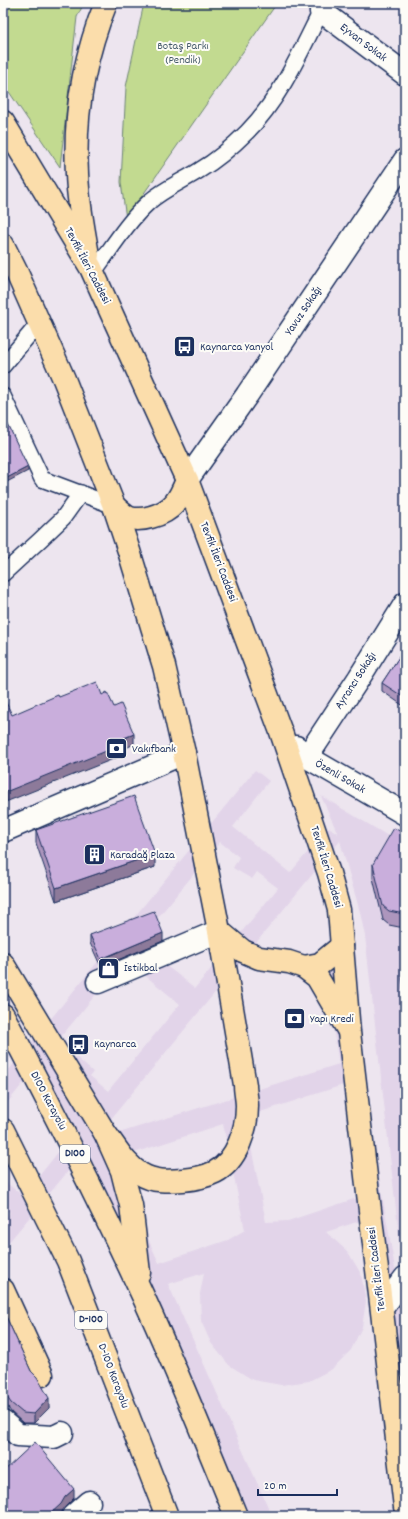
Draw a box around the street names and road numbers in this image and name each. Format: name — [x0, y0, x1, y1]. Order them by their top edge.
street label: Eyvan Sokak — [336, 20, 390, 66]
street label: Tevfik İleri Caddesi — [60, 225, 114, 307]
street label: Yavuz Sokağı — [281, 283, 327, 339]
street label: Tevfik İleri Caddesi — [195, 519, 241, 605]
street label: Ayrancı Sokağı — [331, 649, 381, 713]
street label: Özenli Sokak — [312, 756, 368, 798]
street label: Tevfik İleri Caddesi — [306, 824, 346, 910]
street label: D100 Karayolu — [25, 1069, 71, 1133]
road number: D100 — [60, 1145, 90, 1163]
street label: Tevfik İleri Caddesi — [363, 1226, 391, 1312]
road number: D-100 — [75, 1311, 107, 1329]
street label: D-100 Karayolu — [93, 1341, 133, 1411]

